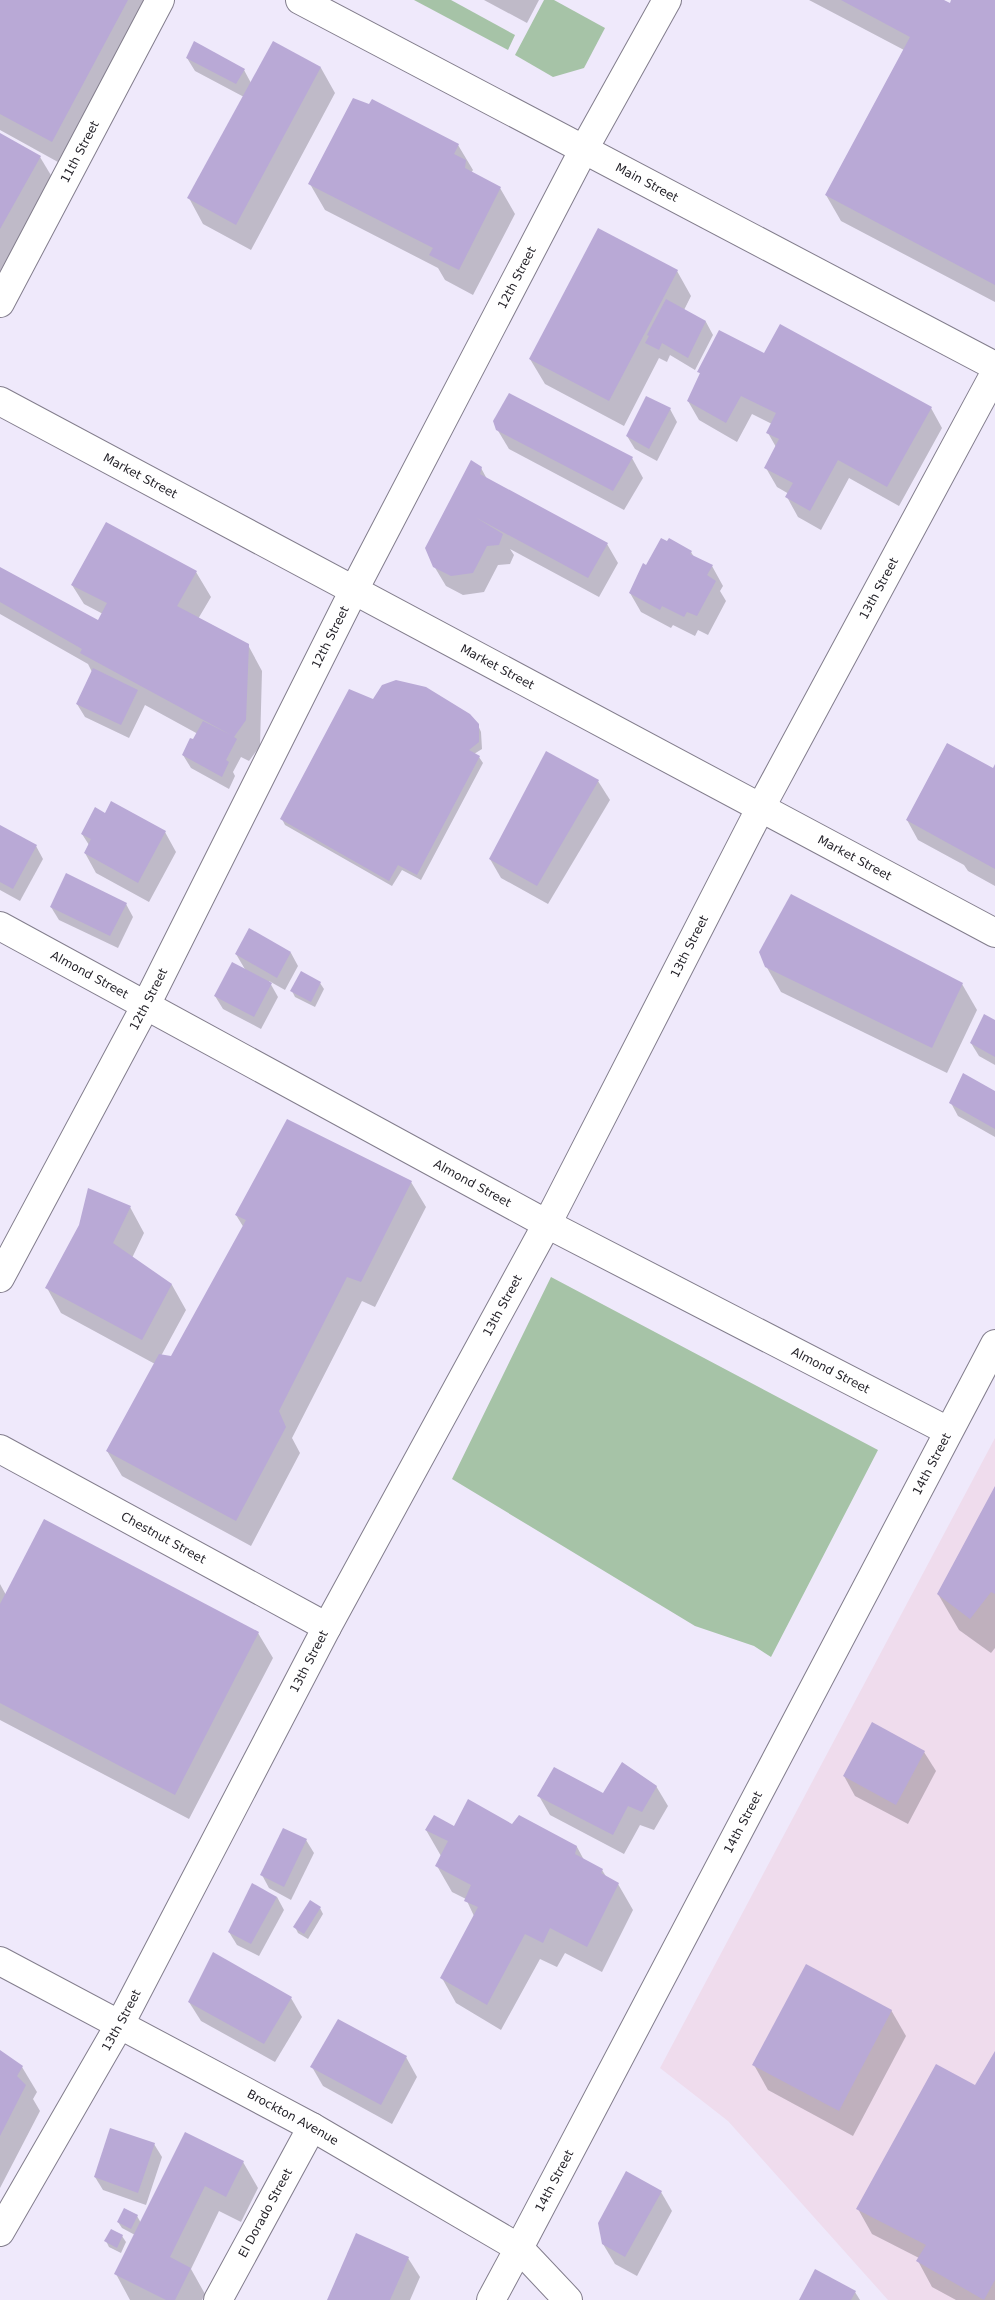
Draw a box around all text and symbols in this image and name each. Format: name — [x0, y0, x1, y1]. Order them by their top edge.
street label: 11th Street — [58, 118, 102, 185]
street label: Main Street — [613, 160, 681, 205]
street label: 12th Street — [495, 244, 539, 311]
street label: Market Street — [101, 451, 180, 502]
street label: 13th Street — [857, 555, 901, 622]
street label: 12th Street — [309, 603, 352, 671]
street label: Market Street — [458, 642, 537, 692]
street label: Market Street — [815, 832, 894, 883]
street label: 13th Street — [668, 913, 711, 980]
street label: Almond Street — [48, 948, 131, 1002]
street label: 12th Street — [127, 966, 170, 1033]
street label: Almond Street — [431, 1157, 514, 1210]
street label: 13th Street — [480, 1272, 525, 1339]
street label: Almond Street — [789, 1344, 872, 1396]
street label: 14th Street — [910, 1430, 954, 1497]
street label: Chestnut Street — [118, 1509, 209, 1567]
street label: 13th Street — [287, 1628, 331, 1695]
street label: 14th Street — [721, 1789, 765, 1856]
street label: 13th Street — [99, 1987, 144, 2054]
street label: Brockton Avenue — [245, 2087, 341, 2148]
street label: 14th Street — [532, 2147, 577, 2214]
street label: El Dorado Street — [235, 2166, 295, 2260]

